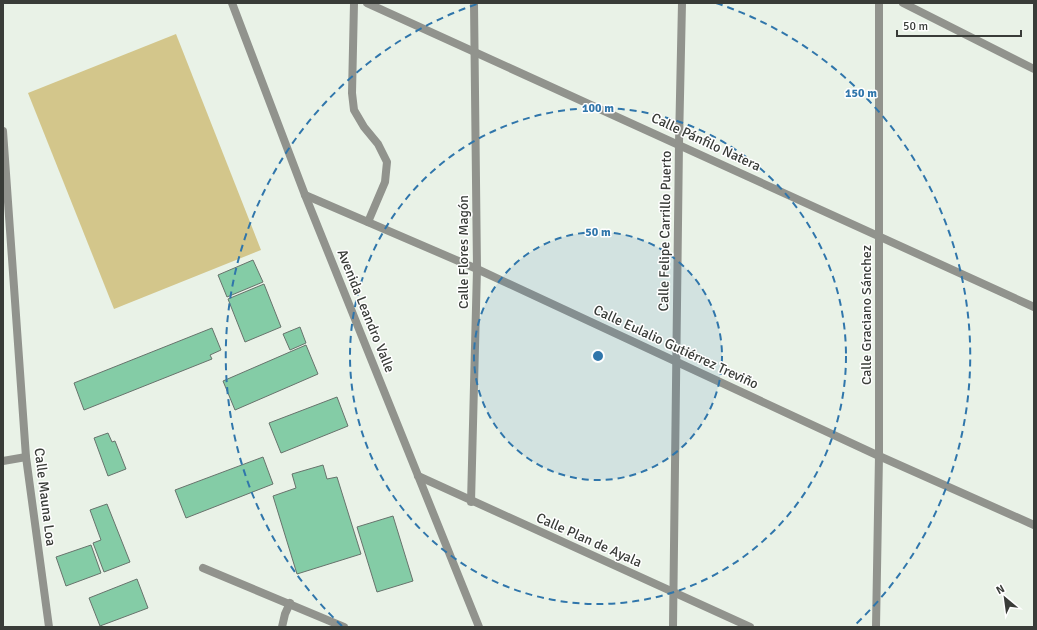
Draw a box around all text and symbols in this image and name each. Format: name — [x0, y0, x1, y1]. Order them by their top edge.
scale bar — [897, 12, 1021, 38]
text: 50 m — [903, 19, 928, 34]
text: 150 m — [845, 86, 877, 101]
text: 100 m — [582, 101, 614, 116]
street label: Calle Pánfilo Natera — [649, 109, 763, 175]
street label: Calle Felipe Carrillo Puerto — [655, 151, 675, 311]
street label: Calle Flores Magón — [455, 195, 472, 309]
text: 50 m — [585, 225, 611, 240]
street label: Calle Graciano Sánchez — [858, 245, 875, 385]
street label: Avenida Leandro Valle — [334, 247, 398, 375]
street label: Calle Eulalio Gutiérrez Treviño — [591, 301, 761, 393]
centre of rings — [591, 349, 605, 363]
street label: Calle Mauna Loa — [31, 447, 59, 547]
street label: Calle Plan de Ayala — [533, 509, 645, 571]
north arrow — [985, 578, 1025, 618]
text: N — [994, 582, 1007, 597]

